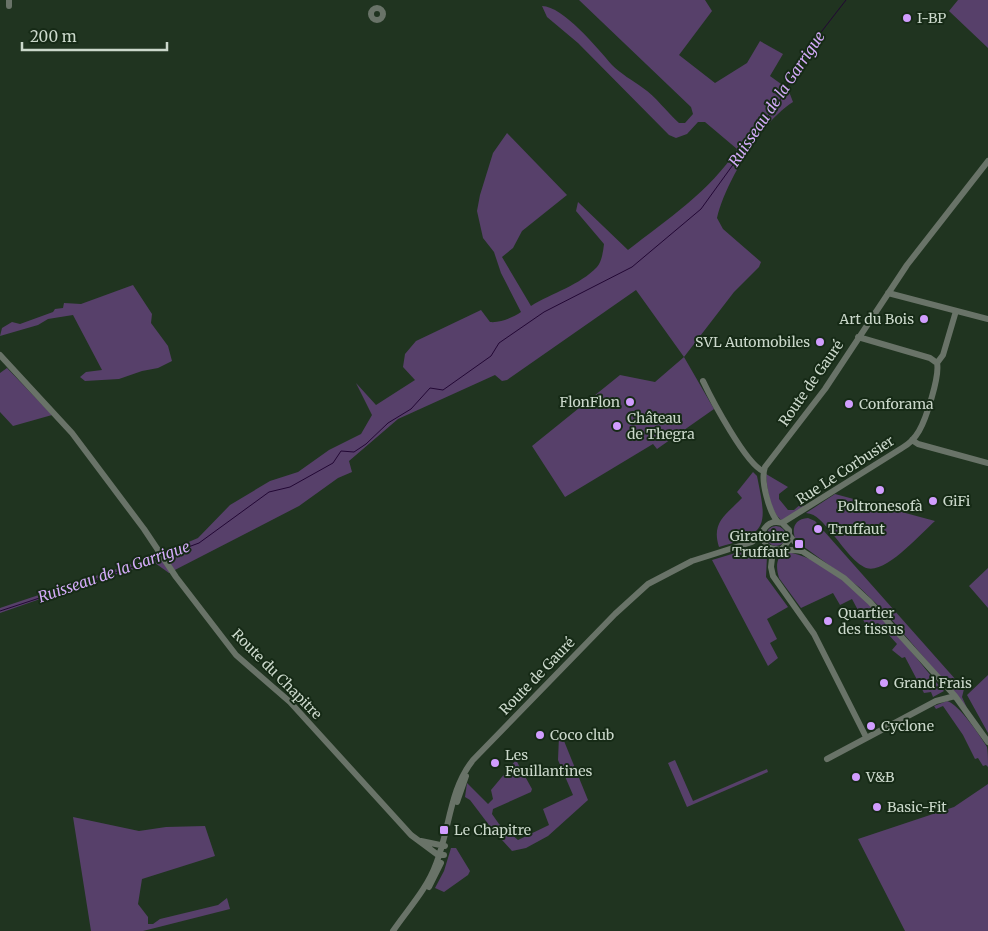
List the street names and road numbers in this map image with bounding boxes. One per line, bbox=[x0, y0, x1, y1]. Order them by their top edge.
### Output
street label: Route de Gauré bbox=[775, 337, 847, 429]
street label: Rue Le Corbusier bbox=[792, 432, 898, 508]
street label: Route du Chapitre bbox=[228, 625, 326, 723]
street label: Route de Gauré bbox=[495, 633, 579, 719]

